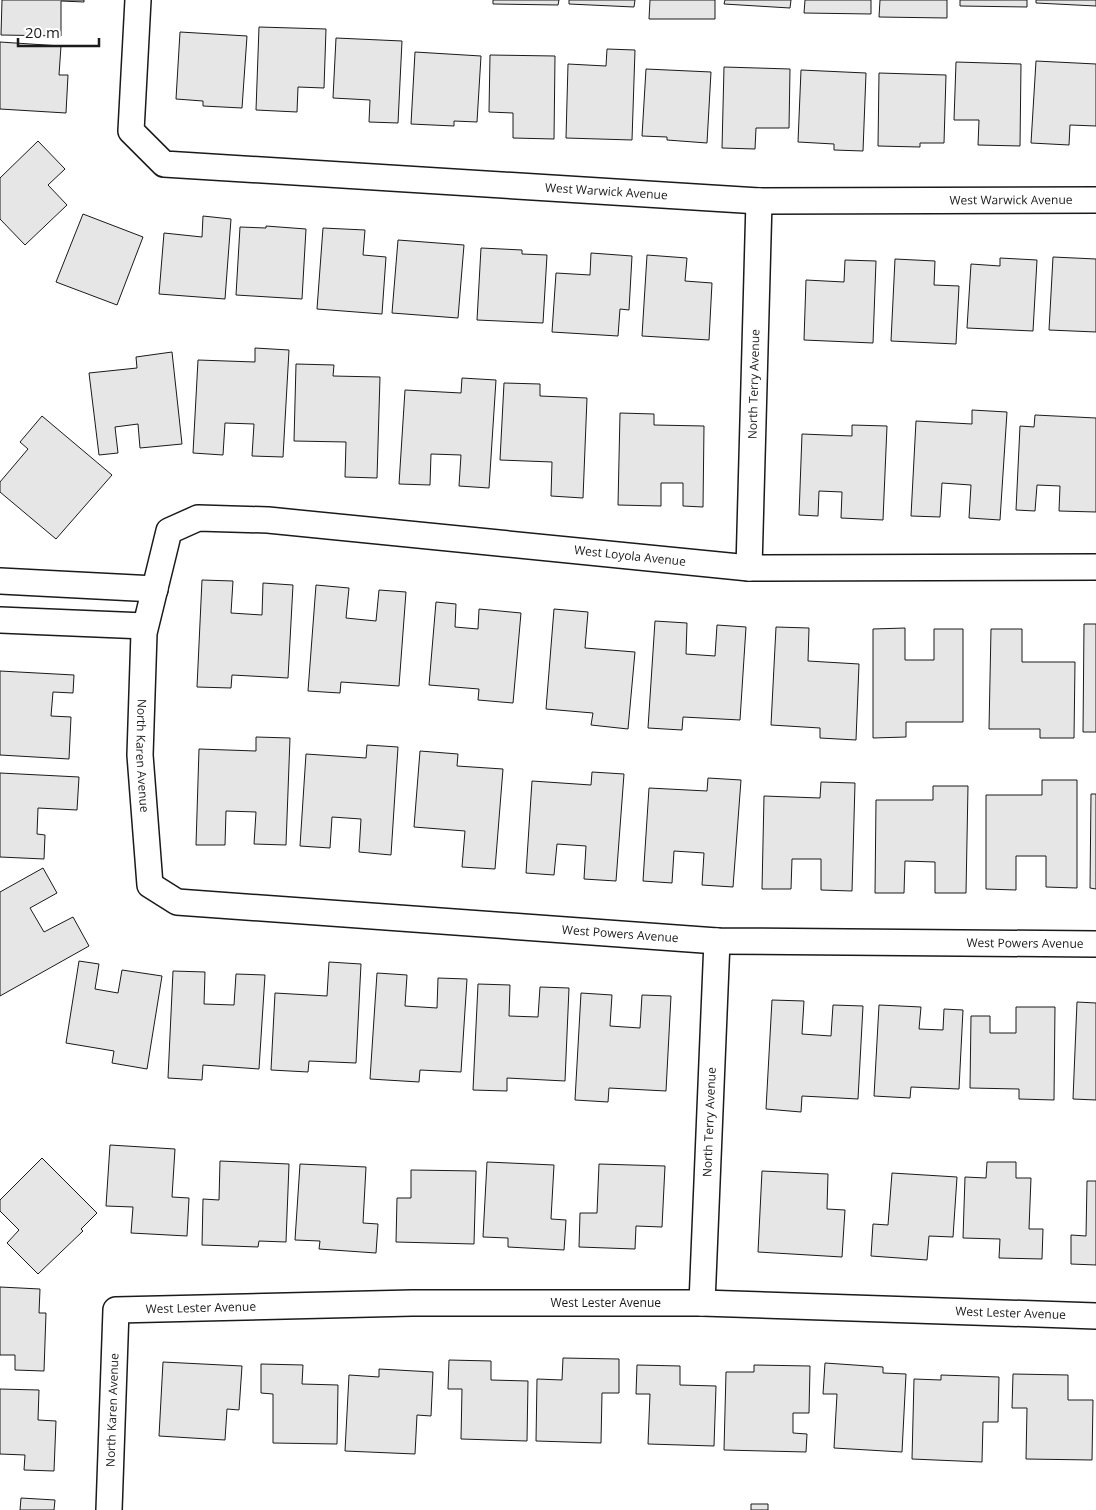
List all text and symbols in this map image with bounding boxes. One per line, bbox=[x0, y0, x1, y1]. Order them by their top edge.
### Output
scale bar bbox=[18, 15, 99, 47]
text: 20 m bbox=[25, 22, 60, 42]
street label: West Warwick Avenue bbox=[544, 179, 668, 203]
street label: West Warwick Avenue bbox=[949, 191, 1073, 208]
street label: North Terry Avenue bbox=[744, 329, 764, 439]
street label: West Loyola Avenue bbox=[573, 541, 687, 570]
street label: North Karen Avenue bbox=[132, 699, 153, 813]
street label: West Powers Avenue bbox=[561, 921, 680, 946]
street label: West Powers Avenue bbox=[966, 934, 1084, 952]
street label: North Terry Avenue bbox=[698, 1067, 720, 1177]
street label: West Lester Avenue bbox=[551, 1294, 661, 1311]
street label: West Lester Avenue bbox=[145, 1298, 257, 1317]
street label: West Lester Avenue bbox=[955, 1302, 1066, 1323]
street label: North Karen Avenue bbox=[102, 1353, 122, 1467]

